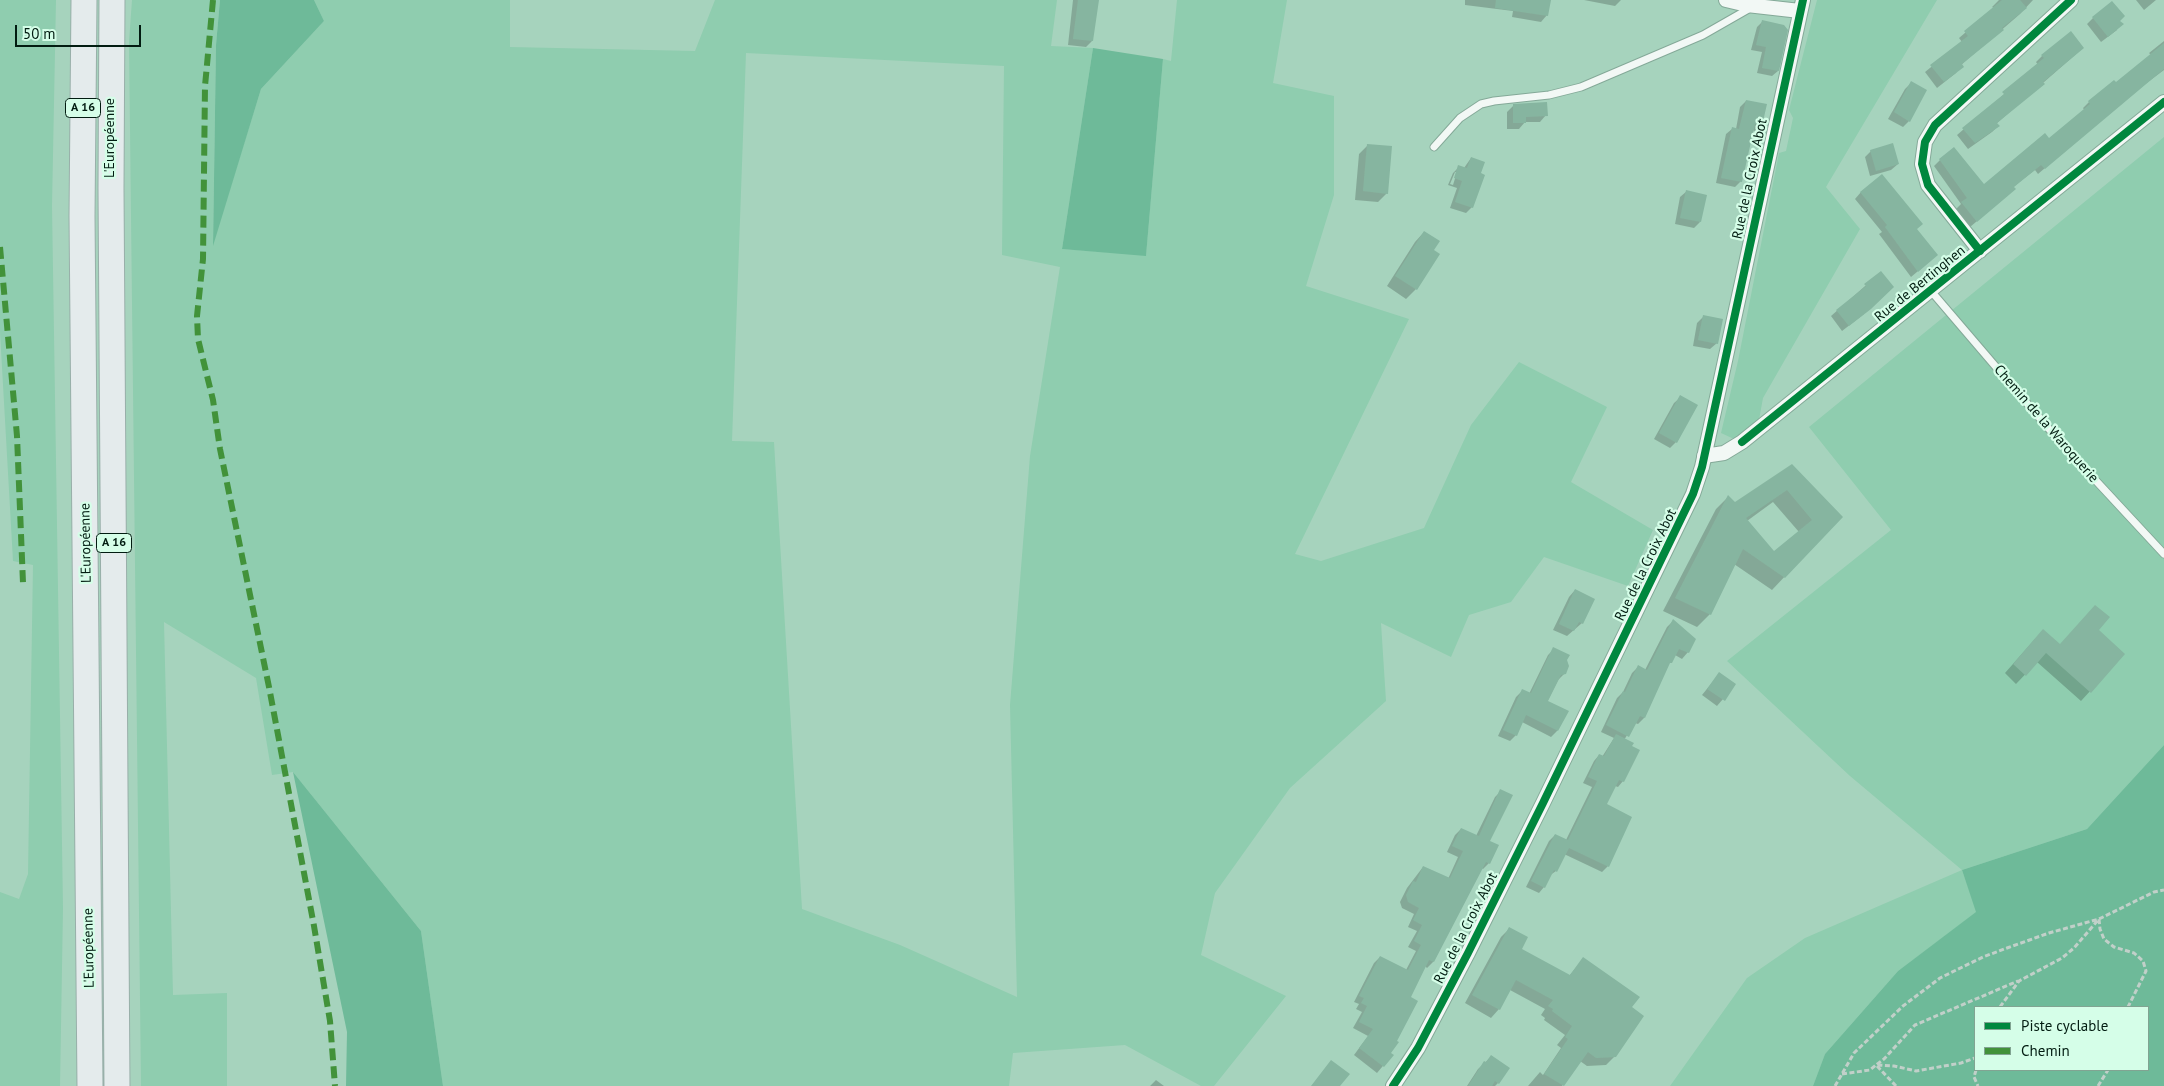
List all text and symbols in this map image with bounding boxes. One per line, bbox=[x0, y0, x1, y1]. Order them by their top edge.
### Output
scale bar bbox=[18, 15, 144, 47]
text: 50 m bbox=[23, 24, 56, 43]
street label: L'Européenne bbox=[102, 98, 118, 178]
road number: A 16 bbox=[66, 99, 100, 118]
street label: Rue de la Croix Abot bbox=[1729, 117, 1771, 241]
street label: Rue de Bertinghen bbox=[1871, 242, 1969, 326]
street label: Chemin de la Waroquerie bbox=[1990, 362, 2102, 486]
street label: L'Européenne bbox=[77, 503, 95, 583]
street label: Rue de la Croix Abot bbox=[1612, 506, 1680, 624]
road number: A 16 bbox=[96, 534, 132, 552]
street label: Rue de la Croix Abot bbox=[1431, 870, 1501, 986]
street label: L'Européenne bbox=[80, 908, 98, 988]
legend bbox=[1974, 1006, 2149, 1071]
text: Piste cyclable bbox=[2021, 1016, 2108, 1035]
text: Chemin bbox=[2021, 1041, 2070, 1060]

